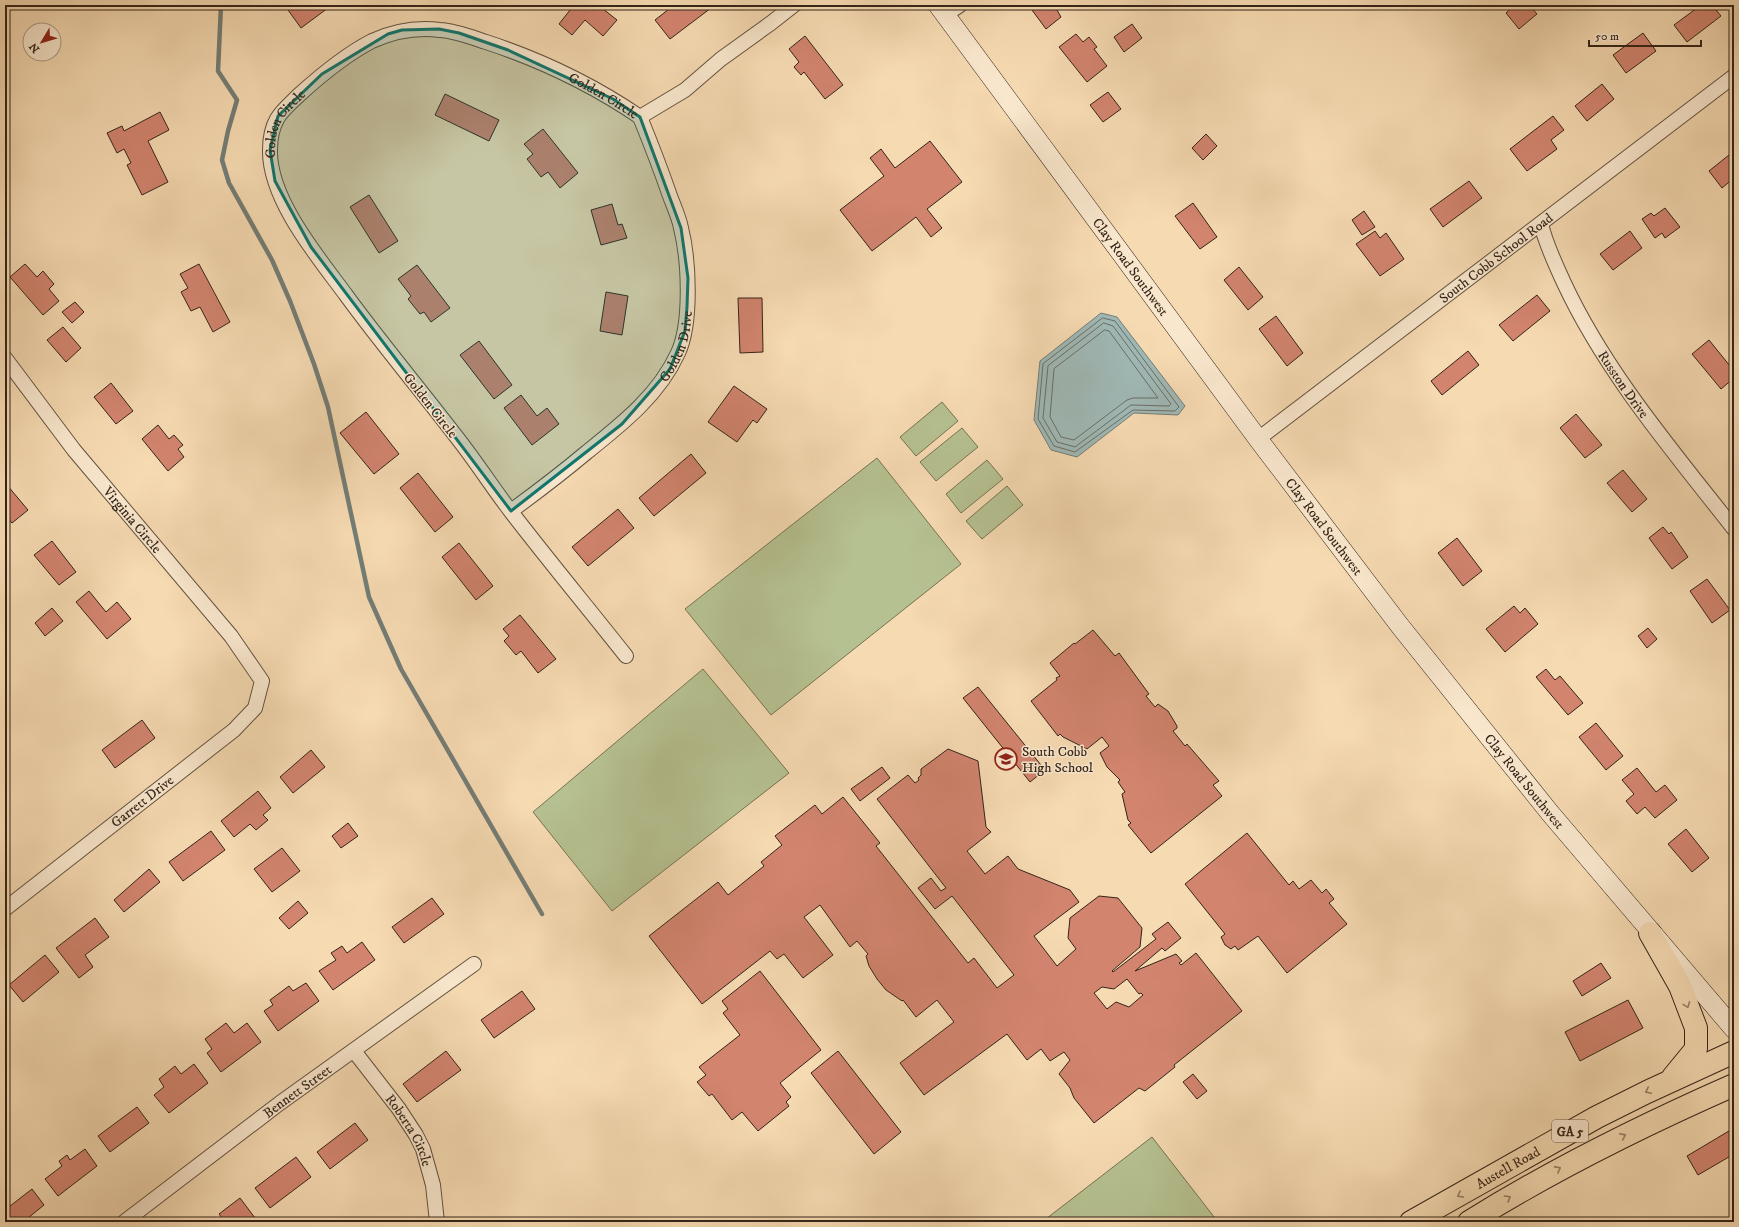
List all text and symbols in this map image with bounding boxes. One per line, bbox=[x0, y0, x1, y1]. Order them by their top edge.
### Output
north arrow bbox=[22, 22, 62, 62]
scale bar bbox=[1589, 22, 1701, 48]
text: 50 m bbox=[1595, 29, 1619, 44]
text: N bbox=[27, 40, 43, 55]
street label: Golden Circle bbox=[565, 69, 642, 124]
street label: Golden Circle bbox=[262, 86, 309, 158]
street label: South Cobb School Road bbox=[1436, 209, 1557, 308]
street label: Clay Road Southwest bbox=[1088, 214, 1173, 320]
street label: Golden Drive bbox=[656, 310, 697, 386]
street label: Russton Drive bbox=[1593, 347, 1653, 422]
street label: Golden Circle bbox=[399, 369, 461, 442]
street label: Clay Road Southwest bbox=[1281, 475, 1367, 580]
street label: Virginia Circle bbox=[98, 482, 165, 557]
street label: Clay Road Southwest bbox=[1480, 730, 1568, 834]
place label: South Cobb High School bbox=[1022, 743, 1094, 777]
school or university icon: South Cobb High School bbox=[993, 746, 1019, 772]
street label: Garrett Drive bbox=[107, 771, 178, 832]
one-way arrow bbox=[1683, 1001, 1691, 1008]
street label: Bennett Street bbox=[260, 1061, 336, 1123]
one-way arrow bbox=[1644, 1086, 1652, 1094]
street label: Roberta Circle bbox=[381, 1091, 435, 1169]
road number: GA 5 bbox=[1552, 1120, 1588, 1142]
one-way arrow bbox=[1618, 1133, 1626, 1141]
street label: Austell Road bbox=[1473, 1143, 1544, 1194]
one-way arrow bbox=[1554, 1167, 1561, 1174]
one-way arrow bbox=[1457, 1190, 1464, 1197]
one-way arrow bbox=[1504, 1196, 1511, 1203]

